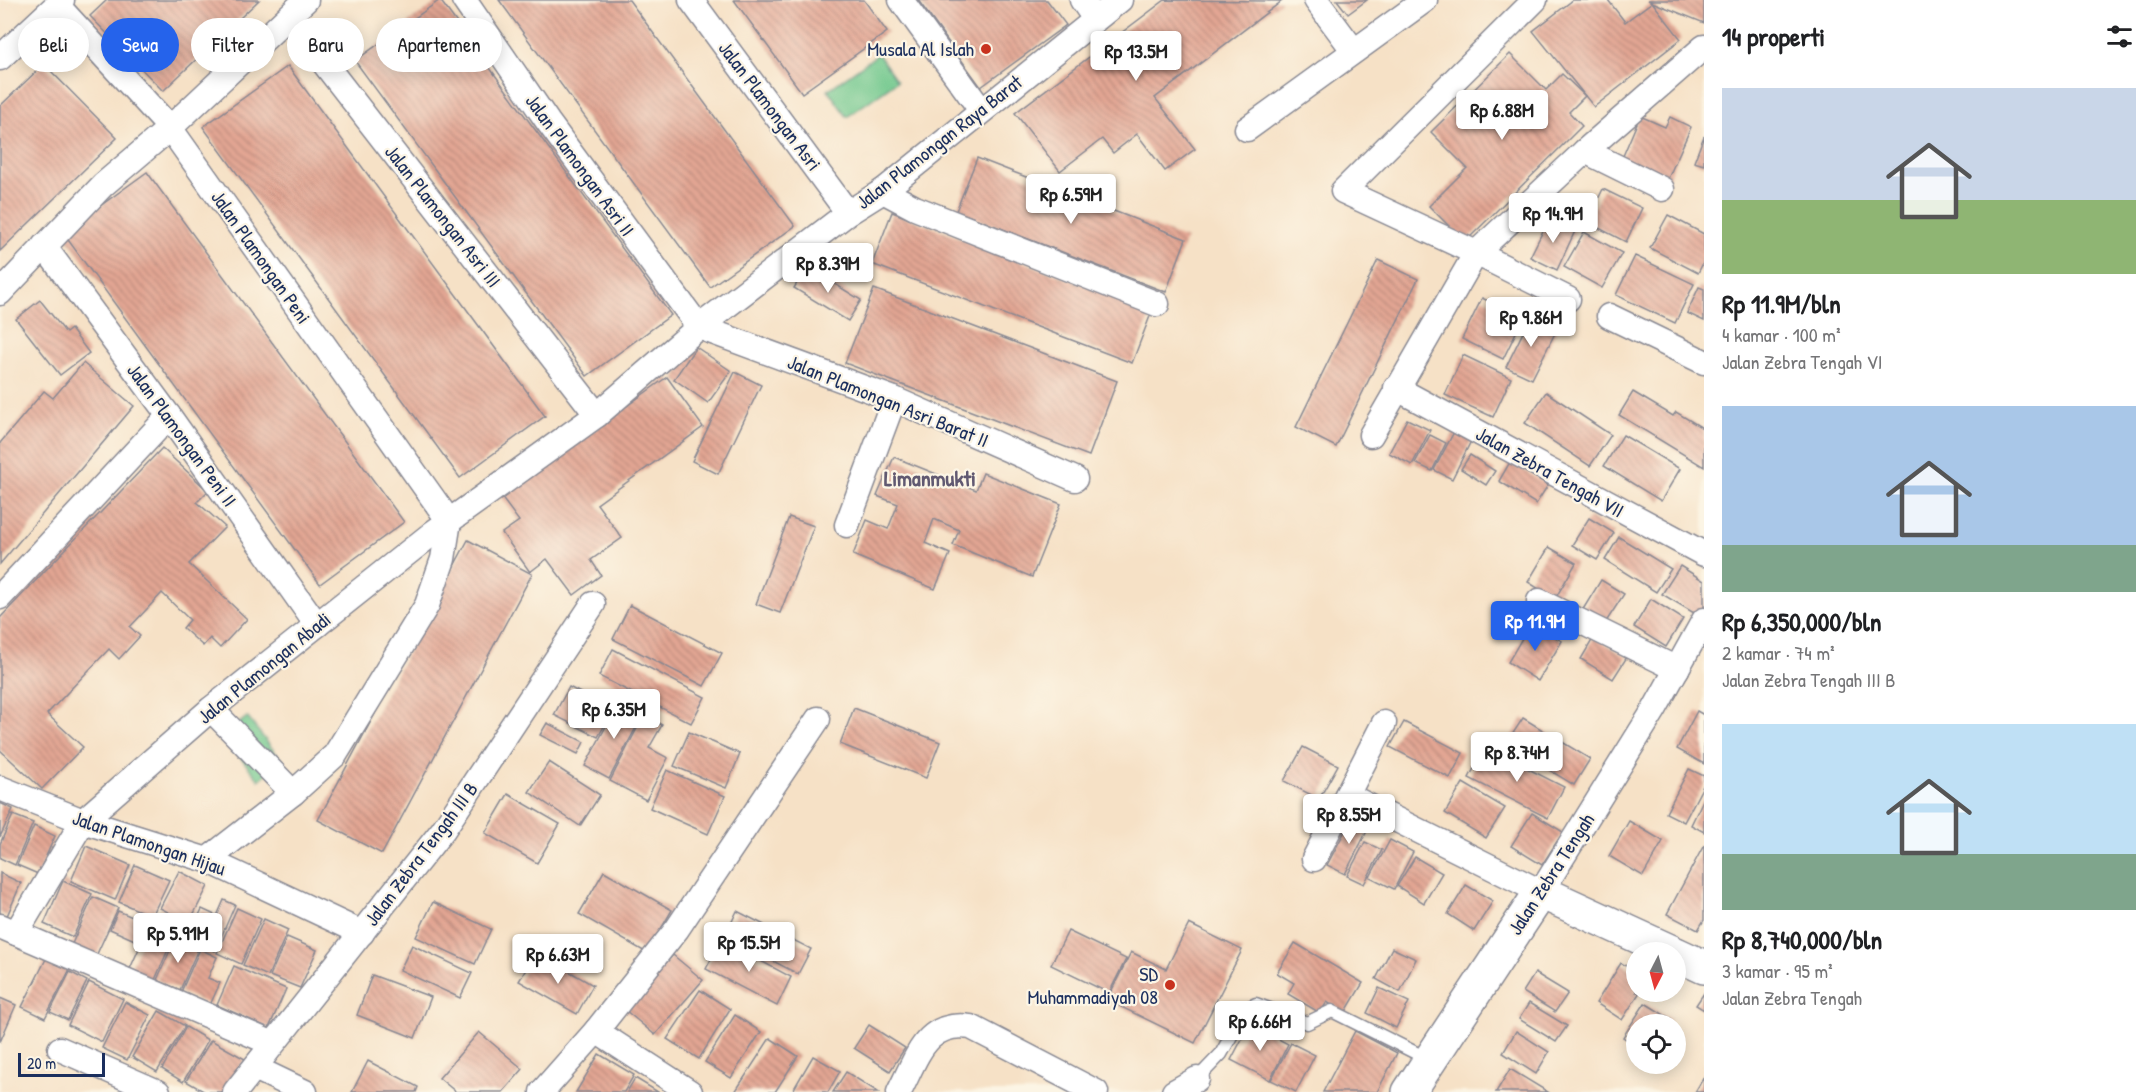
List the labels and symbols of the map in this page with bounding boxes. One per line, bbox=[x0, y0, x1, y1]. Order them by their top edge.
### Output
pin: Rp 13.5M bbox=[1074, 31, 1198, 82]
street label: Jalan Plamongan Asri bbox=[713, 35, 828, 176]
place label: Musala Al Islah bbox=[867, 35, 974, 62]
marker: Musala Al Islah bbox=[979, 42, 993, 56]
street label: Jalan Plamongan Raya Barat bbox=[850, 67, 1028, 215]
street label: Jalan Plamongan Asri II bbox=[520, 88, 641, 241]
pin: Rp 6.88M bbox=[1440, 90, 1564, 141]
street label: Jalan Plamongan Asri III bbox=[379, 139, 508, 293]
pin: Rp 6.59M bbox=[1009, 174, 1133, 225]
street label: Jalan Plamongan Peni bbox=[205, 185, 317, 329]
pin: Rp 14.9M bbox=[1491, 193, 1615, 244]
pin: Rp 8.39M bbox=[766, 243, 890, 294]
pin: Rp 9.86M bbox=[1469, 297, 1593, 348]
street label: Jalan Plamongan Asri Barat II bbox=[784, 348, 993, 453]
street label: Jalan Plamongan Peni II bbox=[121, 358, 244, 512]
street label: Jalan Zebra Tengah VII bbox=[1471, 420, 1629, 523]
district label: Limanmukti bbox=[884, 463, 976, 493]
pin: Rp 11.9M bbox=[1473, 601, 1597, 652]
street label: Jalan Plamongan Abadi bbox=[191, 606, 336, 730]
pin: Rp 6.35M bbox=[552, 689, 676, 740]
pin: Rp 8.74M bbox=[1455, 732, 1579, 783]
street label: Jalan Zebra Tengah III B bbox=[358, 776, 484, 931]
pin: Rp 8.55M bbox=[1287, 794, 1411, 845]
street label: Jalan Plamongan Hijau bbox=[69, 804, 229, 881]
street label: Jalan Zebra Tengah bbox=[1501, 808, 1600, 940]
pin: Rp 5.91M bbox=[116, 913, 240, 964]
pin: Rp 15.5M bbox=[687, 922, 811, 973]
pin: Rp 6.63M bbox=[496, 934, 620, 985]
north arrow bbox=[1626, 942, 1686, 1002]
place label: SD Muhammadiyah 08 bbox=[1028, 960, 1158, 1010]
marker: SD Muhammadiyah 08 bbox=[1163, 978, 1177, 992]
pin: Rp 6.66M bbox=[1198, 1001, 1322, 1052]
scale bar bbox=[18, 1050, 105, 1078]

